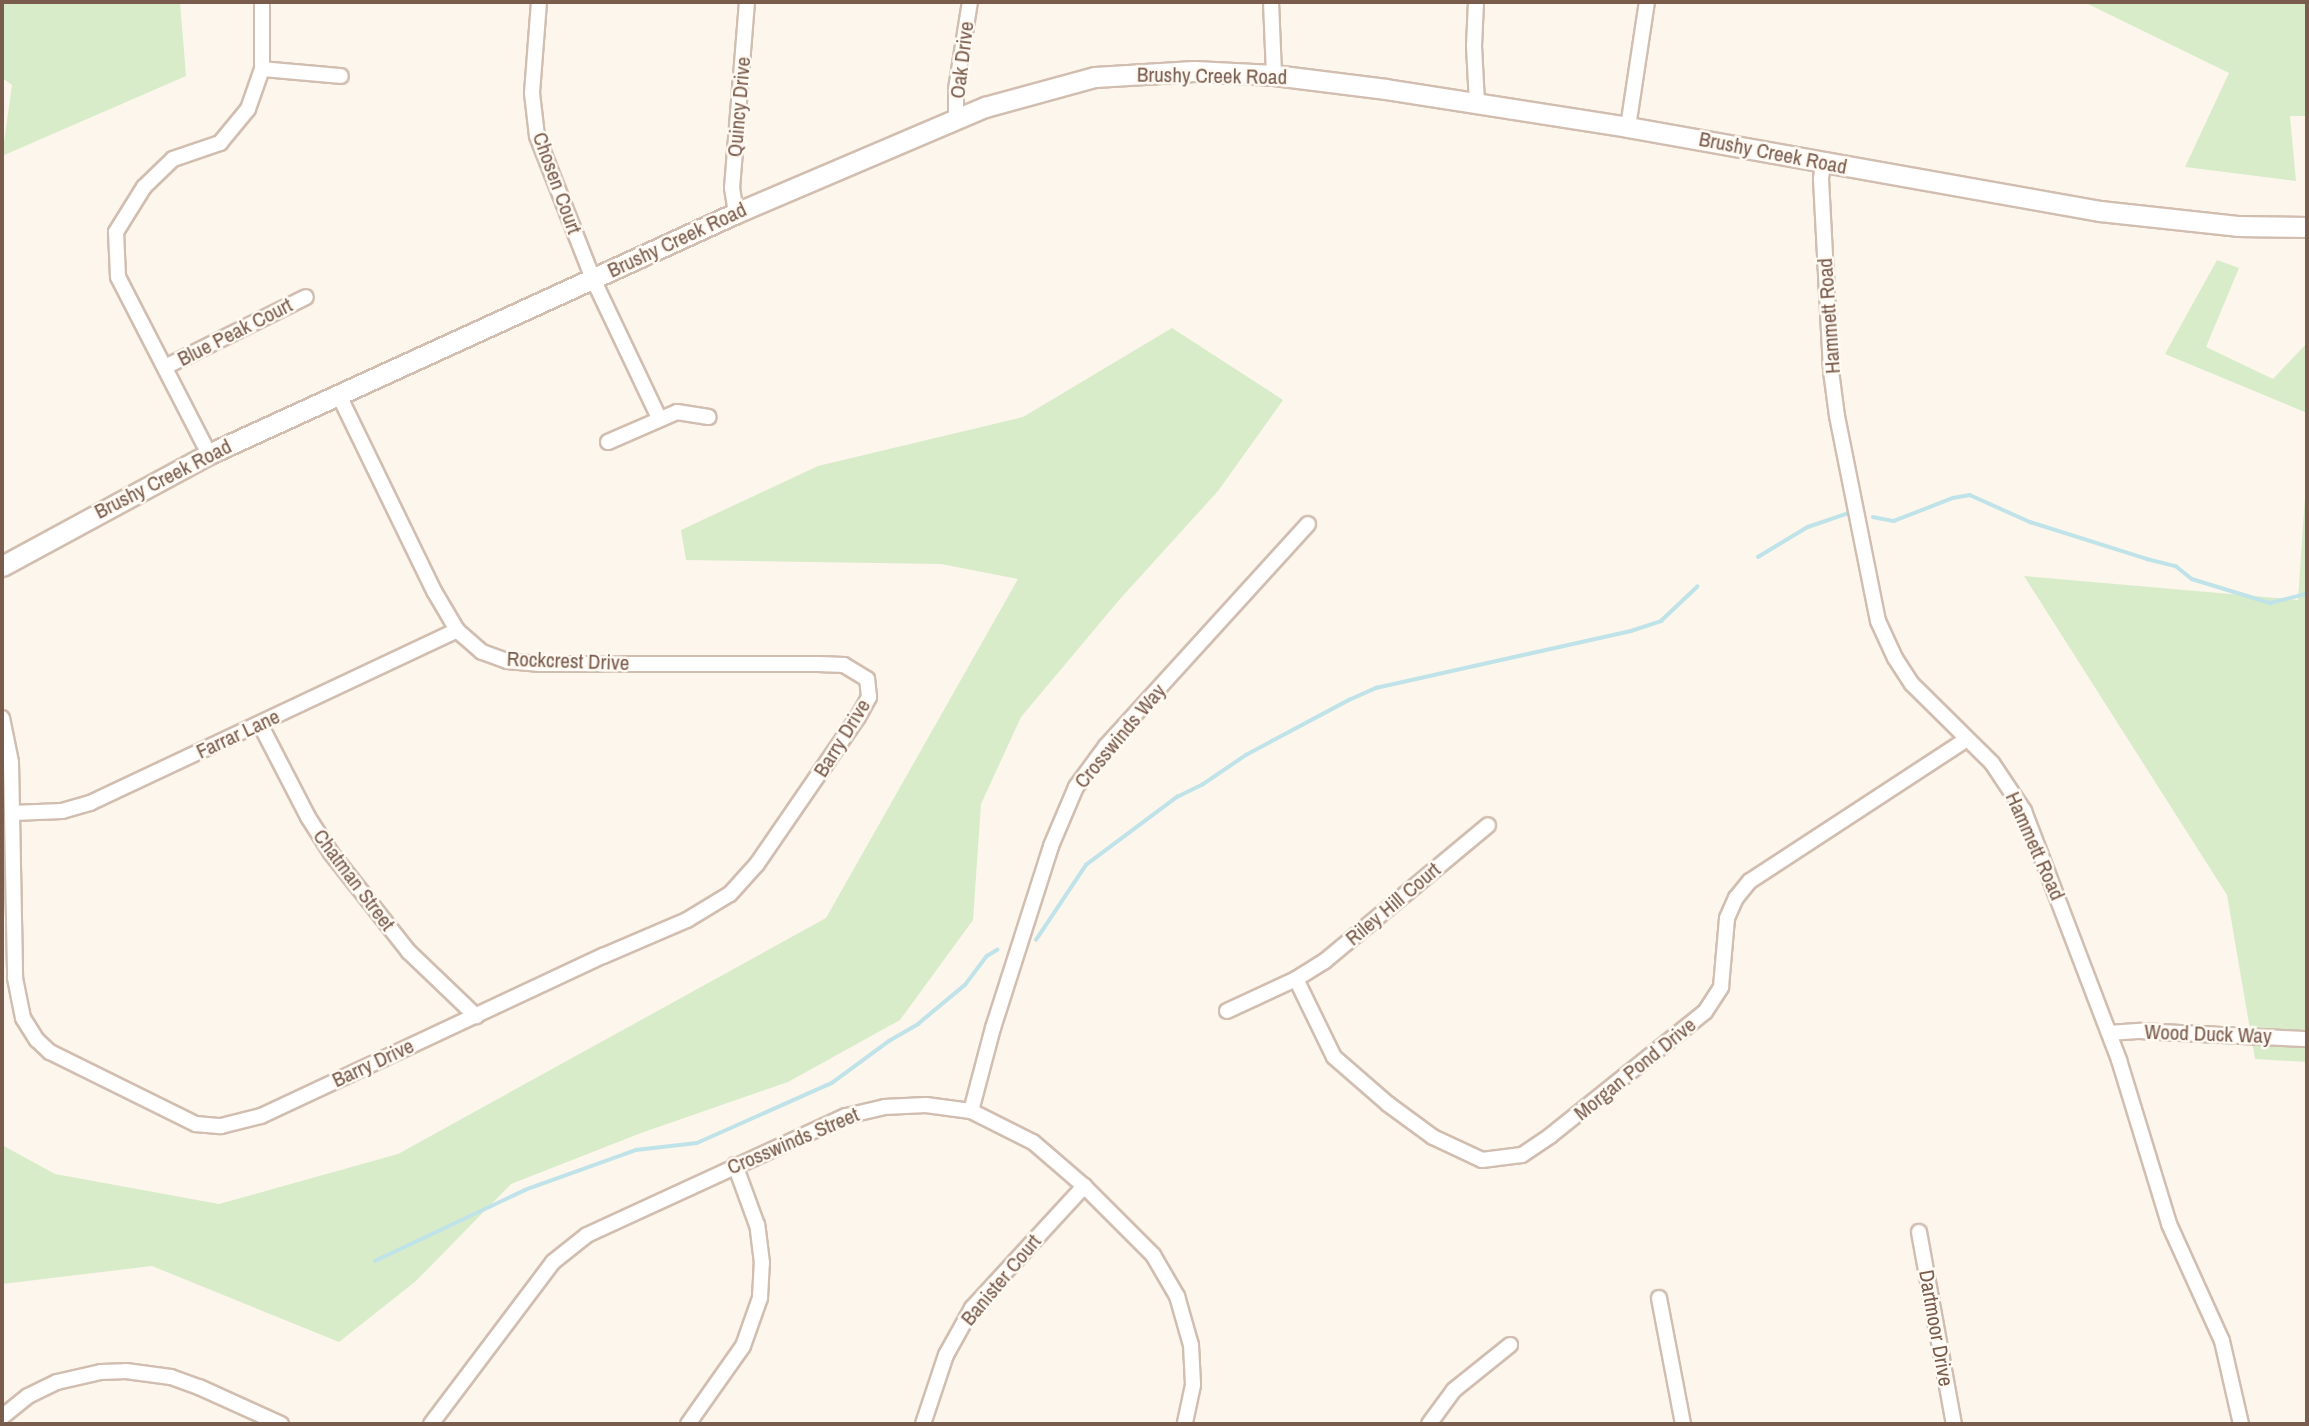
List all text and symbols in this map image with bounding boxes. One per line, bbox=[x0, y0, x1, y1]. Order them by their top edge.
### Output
street label: Oak Drive bbox=[945, 20, 979, 100]
street label: Quincy Drive bbox=[722, 56, 756, 158]
street label: Brushy Creek Road bbox=[1137, 62, 1287, 90]
street label: Brushy Creek Road bbox=[1697, 126, 1849, 180]
street label: Chosen Court bbox=[527, 129, 587, 237]
street label: Brushy Creek Road bbox=[604, 197, 750, 283]
street label: Hammett Road bbox=[1812, 257, 1846, 375]
street label: Blue Peak Court bbox=[173, 292, 297, 372]
street label: Brushy Creek Road bbox=[90, 434, 236, 524]
street label: Rockcrest Drive bbox=[506, 646, 630, 676]
street label: Crosswinds Way bbox=[1069, 679, 1171, 793]
street label: Barry Drive bbox=[808, 694, 876, 782]
street label: Farrar Lane bbox=[192, 704, 284, 764]
street label: Hammett Road bbox=[2000, 788, 2070, 904]
street label: Chatman Street bbox=[308, 824, 400, 936]
street label: Riley Hill Court bbox=[1341, 857, 1445, 951]
street label: Morgan Pond Drive bbox=[1569, 1012, 1701, 1126]
street label: Wood Duck Way bbox=[2144, 1019, 2272, 1049]
street label: Barry Drive bbox=[328, 1033, 418, 1093]
street label: Crosswinds Street bbox=[723, 1102, 863, 1180]
street label: Banister Court bbox=[956, 1229, 1046, 1331]
street label: Dartmoor Drive bbox=[1913, 1268, 1959, 1388]

